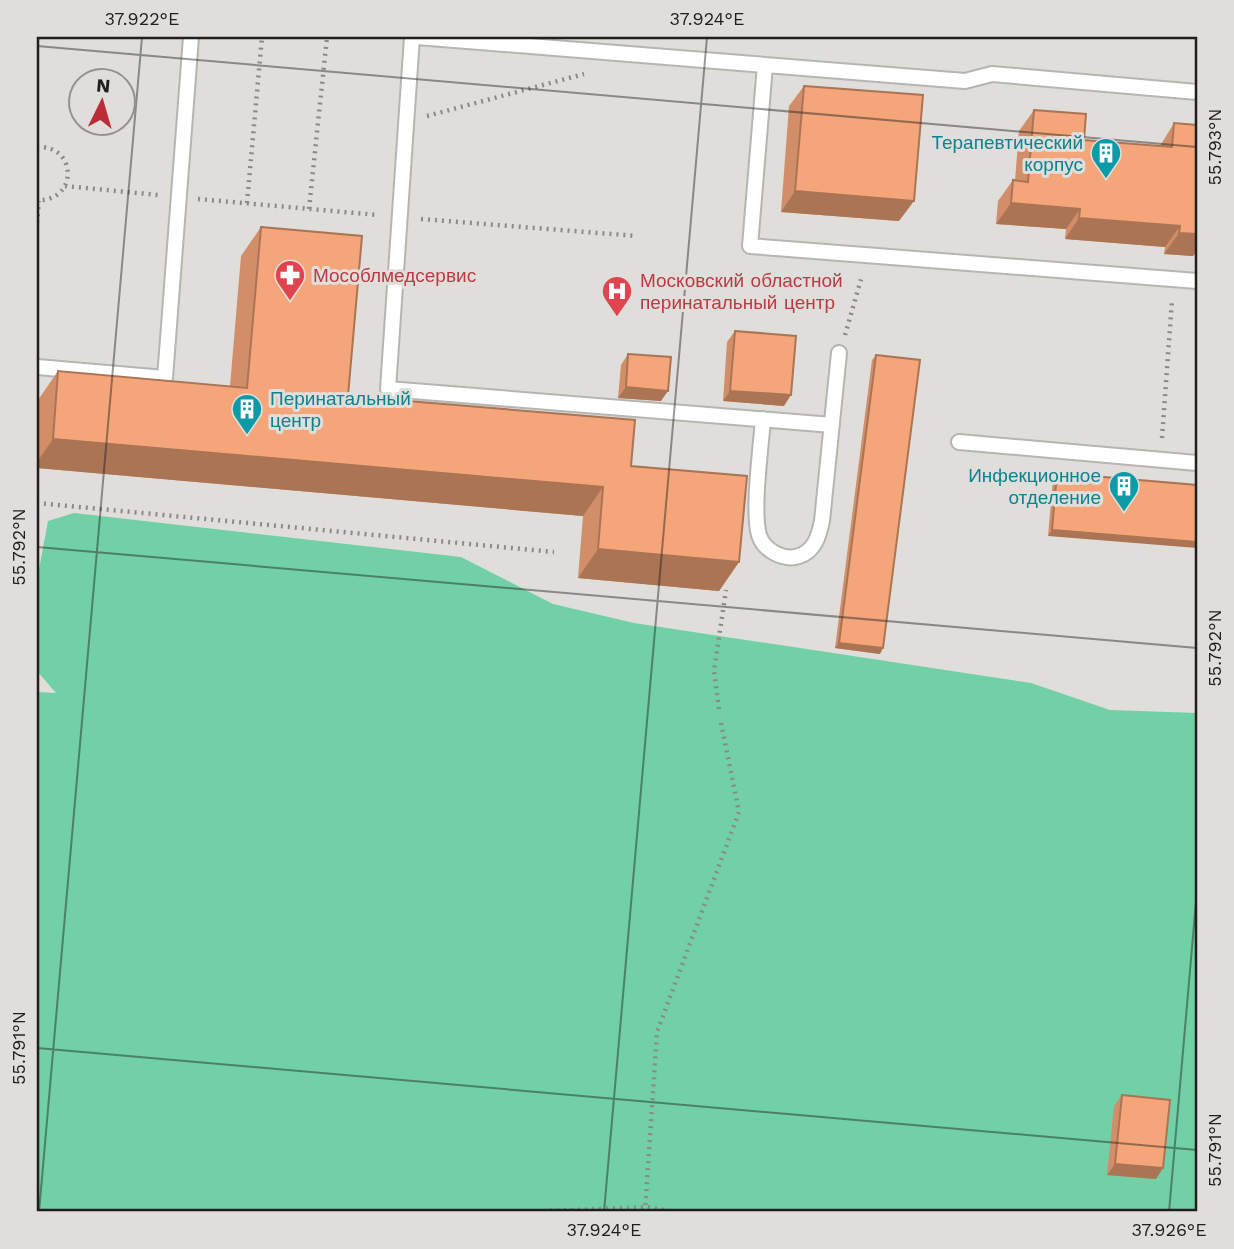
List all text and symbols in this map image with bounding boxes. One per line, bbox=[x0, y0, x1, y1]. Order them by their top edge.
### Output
text: 37.922°E bbox=[105, 8, 179, 29]
text: 37.924°E bbox=[670, 8, 744, 29]
north arrow bbox=[66, 66, 136, 136]
text: N bbox=[95, 73, 111, 98]
text: 55.793°N bbox=[1204, 108, 1225, 186]
place label: Терапевтический корпус bbox=[931, 131, 1083, 176]
building icon: Терапевтический корпус bbox=[1089, 136, 1123, 180]
pharmacy icon: Мособлмедсервис bbox=[273, 258, 307, 302]
place label: Мособлмедсервис bbox=[313, 264, 476, 287]
place label: Московский областной перинатальный центр bbox=[640, 269, 843, 314]
hospital icon: Московский областной перинатальный центр bbox=[600, 274, 634, 318]
place label: Перинатальный центр bbox=[270, 387, 411, 432]
building icon: Перинатальный центр bbox=[230, 392, 264, 436]
place label: Инфекционное отделение bbox=[968, 464, 1101, 509]
building icon: Инфекционное отделение bbox=[1107, 469, 1141, 513]
text: 55.792°N bbox=[8, 508, 29, 586]
text: 55.792°N bbox=[1204, 609, 1225, 687]
text: 55.791°N bbox=[8, 1011, 29, 1085]
text: 55.791°N bbox=[1204, 1113, 1225, 1187]
text: 37.924°E bbox=[567, 1219, 641, 1240]
text: 37.926°E bbox=[1131, 1219, 1207, 1240]

